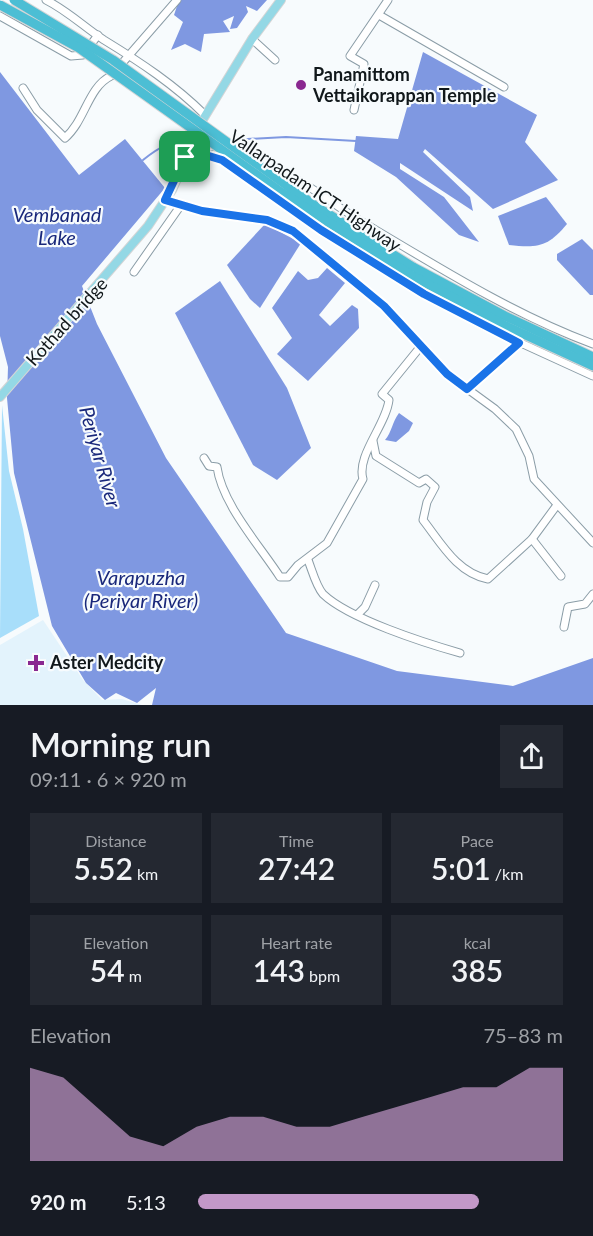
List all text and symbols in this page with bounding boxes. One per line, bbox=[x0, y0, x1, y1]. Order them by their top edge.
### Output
place label: Panamittom Vettaikorappan Temple bbox=[312, 63, 497, 106]
marker: Panamittom Vettaikorappan Temple bbox=[294, 78, 308, 92]
street label: Vallarpadam ICT Highway bbox=[226, 124, 406, 256]
pin bbox=[159, 131, 210, 182]
icon: arrive bbox=[168, 140, 201, 173]
water label: Vembanad Lake bbox=[13, 202, 102, 249]
street label: Kothad bridge bbox=[21, 273, 112, 370]
water label: Periyar River bbox=[75, 403, 127, 511]
water label: Varapuzha (Periyar River) bbox=[84, 565, 198, 612]
place label: Aster Medcity bbox=[49, 651, 164, 673]
marker: Aster Medcity bbox=[27, 654, 45, 672]
text: Morning run bbox=[30, 724, 211, 764]
button: share bbox=[500, 725, 563, 788]
text: 09:11 · 6 × 920 m bbox=[30, 767, 187, 791]
text: Distance bbox=[85, 831, 147, 850]
text: Time bbox=[279, 831, 314, 850]
text: Pace bbox=[461, 831, 494, 850]
text: 5.52 bbox=[73, 850, 133, 886]
text: 27:42 bbox=[258, 850, 335, 886]
text: 5:01 bbox=[431, 850, 491, 886]
text: km bbox=[133, 864, 158, 883]
text: /km bbox=[491, 864, 523, 883]
text: Elevation bbox=[83, 933, 148, 952]
text: Heart rate bbox=[261, 933, 332, 952]
text: kcal bbox=[464, 933, 491, 952]
text: 54 bbox=[90, 952, 125, 988]
text: 143 bbox=[253, 952, 305, 988]
text: 385 bbox=[451, 952, 503, 988]
text: m bbox=[125, 966, 142, 985]
text: bpm bbox=[305, 966, 340, 985]
text: Elevation bbox=[30, 1023, 111, 1047]
text: 75–83 m bbox=[483, 1023, 563, 1047]
text: 920 m bbox=[30, 1190, 86, 1214]
text: 5:13 bbox=[126, 1190, 166, 1214]

